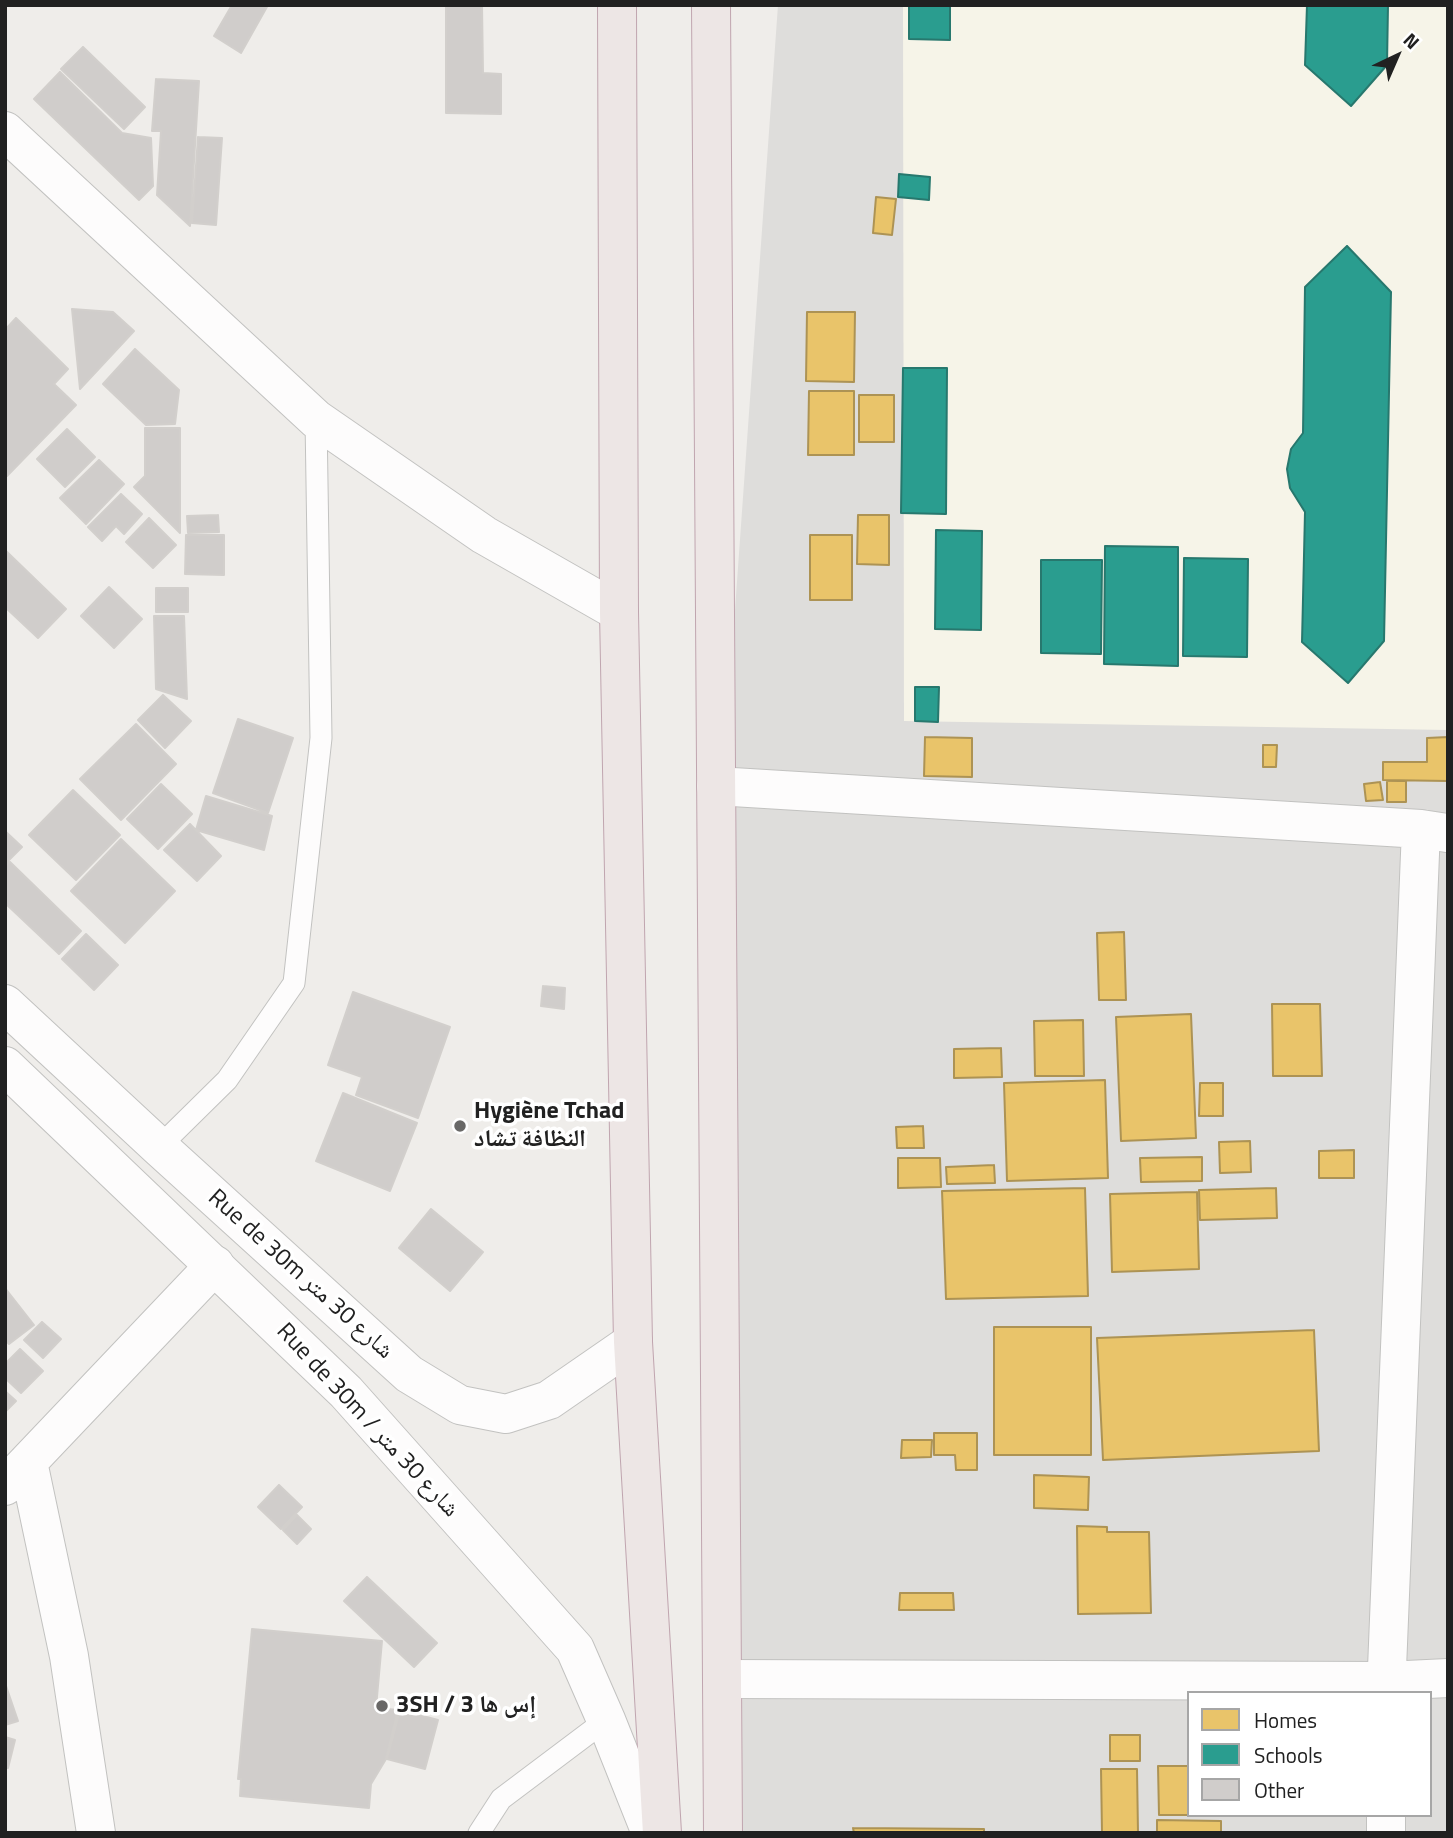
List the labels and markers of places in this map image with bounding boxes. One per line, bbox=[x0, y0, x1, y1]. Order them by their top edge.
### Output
place label: Hygiène Tchad النظافة تشاد bbox=[474, 1098, 624, 1154]
marker: Hygiène Tchad النظافة تشاد bbox=[452, 1118, 468, 1134]
place label: 3SH / 3 إس ها bbox=[396, 1692, 536, 1720]
marker: 3SH / 3 إس ها bbox=[374, 1698, 390, 1714]

